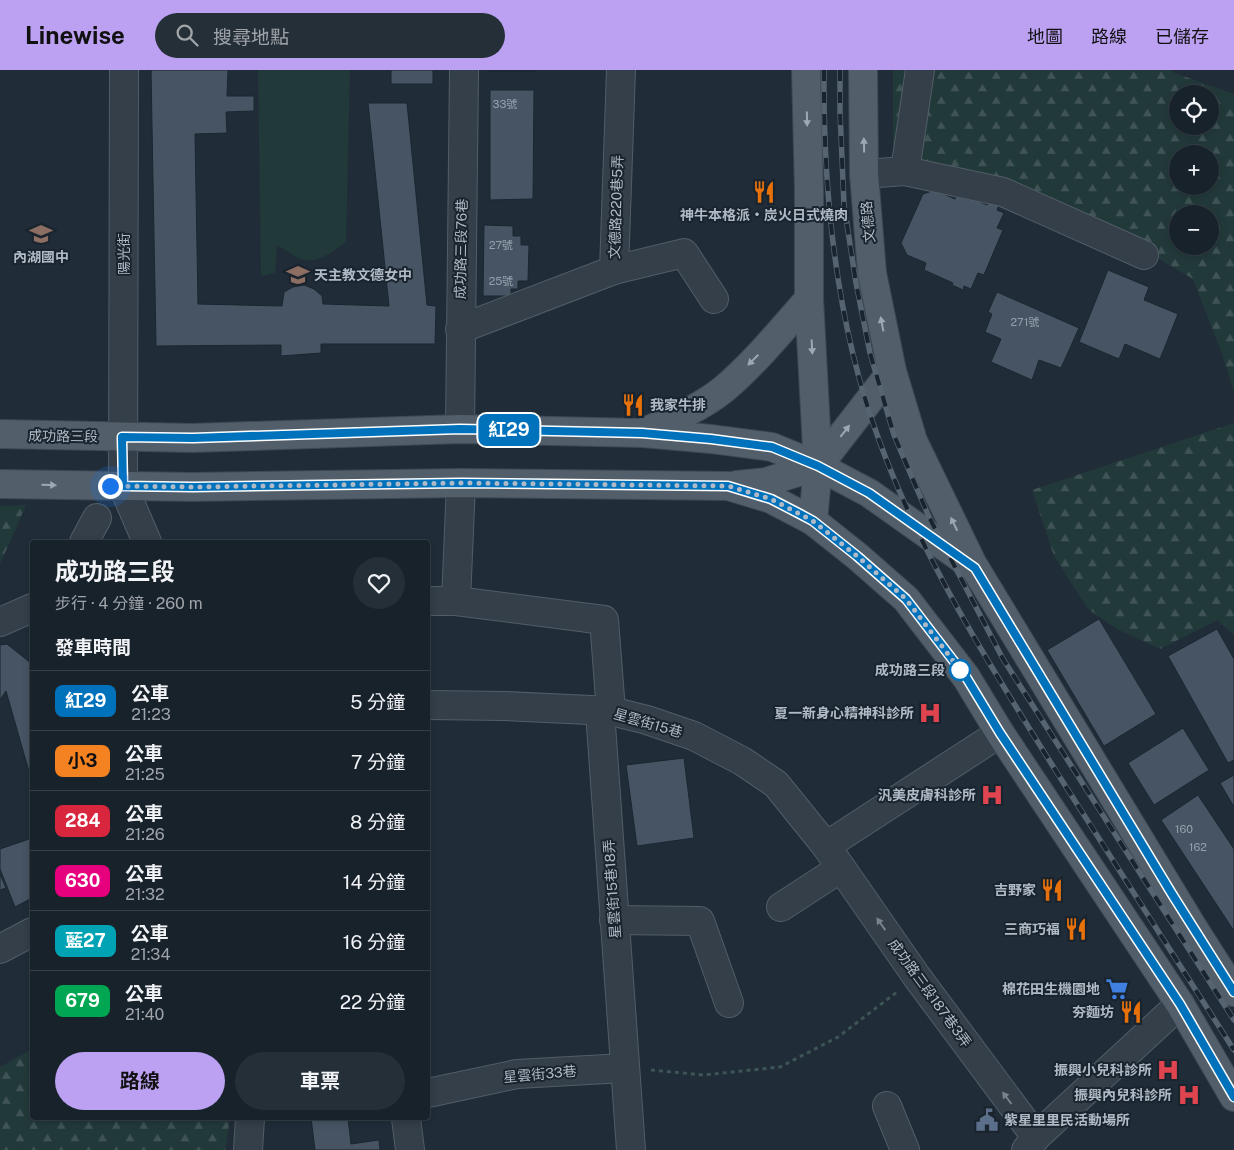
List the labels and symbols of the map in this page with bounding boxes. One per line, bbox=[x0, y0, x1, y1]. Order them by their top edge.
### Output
house number: 33號 bbox=[493, 98, 517, 110]
one-way arrow bbox=[804, 111, 812, 127]
one-way arrow bbox=[860, 137, 868, 153]
street label: 文德路220巷5弄 bbox=[606, 155, 626, 259]
restaurant icon: 神牛本格派‧炭火日式燒肉 bbox=[751, 179, 777, 205]
street label: 成功路三段76巷 bbox=[452, 198, 470, 300]
street label: 文德路 bbox=[858, 200, 878, 244]
place label: 神牛本格派‧炭火日式燒肉 bbox=[680, 207, 848, 223]
school or university icon: 內湖國中 bbox=[28, 221, 54, 247]
street label: 陽光街 bbox=[116, 233, 132, 275]
house number: 27號 bbox=[489, 239, 513, 251]
place label: 內湖國中 bbox=[13, 249, 69, 265]
school or university icon: 天主教文德女中 bbox=[285, 262, 311, 288]
place label: 天主教文德女中 bbox=[314, 267, 412, 283]
house number: 25號 bbox=[489, 275, 513, 287]
one-way arrow bbox=[878, 315, 886, 331]
house number: 271號 bbox=[1011, 316, 1039, 328]
one-way arrow bbox=[809, 340, 817, 356]
one-way arrow bbox=[747, 354, 759, 366]
restaurant icon: 我家牛排 bbox=[620, 392, 646, 418]
place label: 我家牛排 bbox=[650, 397, 706, 413]
line badge: 紅29 bbox=[480, 414, 538, 446]
one-way arrow bbox=[839, 425, 850, 438]
street label: 成功路三段 bbox=[28, 427, 98, 445]
your location bbox=[98, 474, 123, 499]
one-way arrow bbox=[41, 481, 57, 489]
one-way arrow bbox=[949, 517, 957, 531]
marker: 成功路三段 bbox=[949, 659, 971, 681]
place label: 成功路三段 bbox=[875, 662, 945, 678]
hospital icon: 夏一新身心精神科診所 bbox=[917, 700, 943, 726]
place label: 夏一新身心精神科診所 bbox=[774, 705, 914, 721]
street label: 星雲街15巷 bbox=[612, 706, 684, 740]
hospital icon: 汎美皮膚科診所 bbox=[979, 782, 1005, 808]
place label: 汎美皮膚科診所 bbox=[878, 787, 976, 803]
house number: 160 bbox=[1175, 823, 1193, 835]
street label: 星雲街15巷18弄 bbox=[601, 839, 623, 939]
house number: 162 bbox=[1189, 841, 1207, 853]
restaurant icon: 吉野家 bbox=[1039, 877, 1065, 903]
place label: 吉野家 bbox=[994, 882, 1036, 898]
restaurant icon: 三商巧福 bbox=[1063, 916, 1089, 942]
one-way arrow bbox=[876, 917, 886, 931]
place label: 三商巧福 bbox=[1004, 921, 1060, 937]
street label: 成功路三段187巷3弄 bbox=[885, 936, 975, 1050]
supermarket icon: 棉花田生機園地 bbox=[1104, 976, 1130, 1002]
place label: 棉花田生機園地 bbox=[1002, 981, 1100, 997]
restaurant icon: 夯麵坊 bbox=[1118, 999, 1144, 1025]
place label: 夯麵坊 bbox=[1072, 1004, 1114, 1020]
hospital icon: 振興小兒科診所 bbox=[1155, 1057, 1181, 1083]
place label: 振興小兒科診所 bbox=[1054, 1062, 1152, 1078]
street label: 星雲街33巷 bbox=[503, 1063, 577, 1085]
hospital icon: 振興內兒科診所 bbox=[1176, 1082, 1202, 1108]
place label: 振興內兒科診所 bbox=[1074, 1087, 1172, 1103]
one-way arrow bbox=[1002, 1091, 1012, 1105]
public building icon: 紫星里里民活動場所 bbox=[974, 1107, 1000, 1133]
place label: 紫星里里民活動場所 bbox=[1004, 1112, 1130, 1128]

